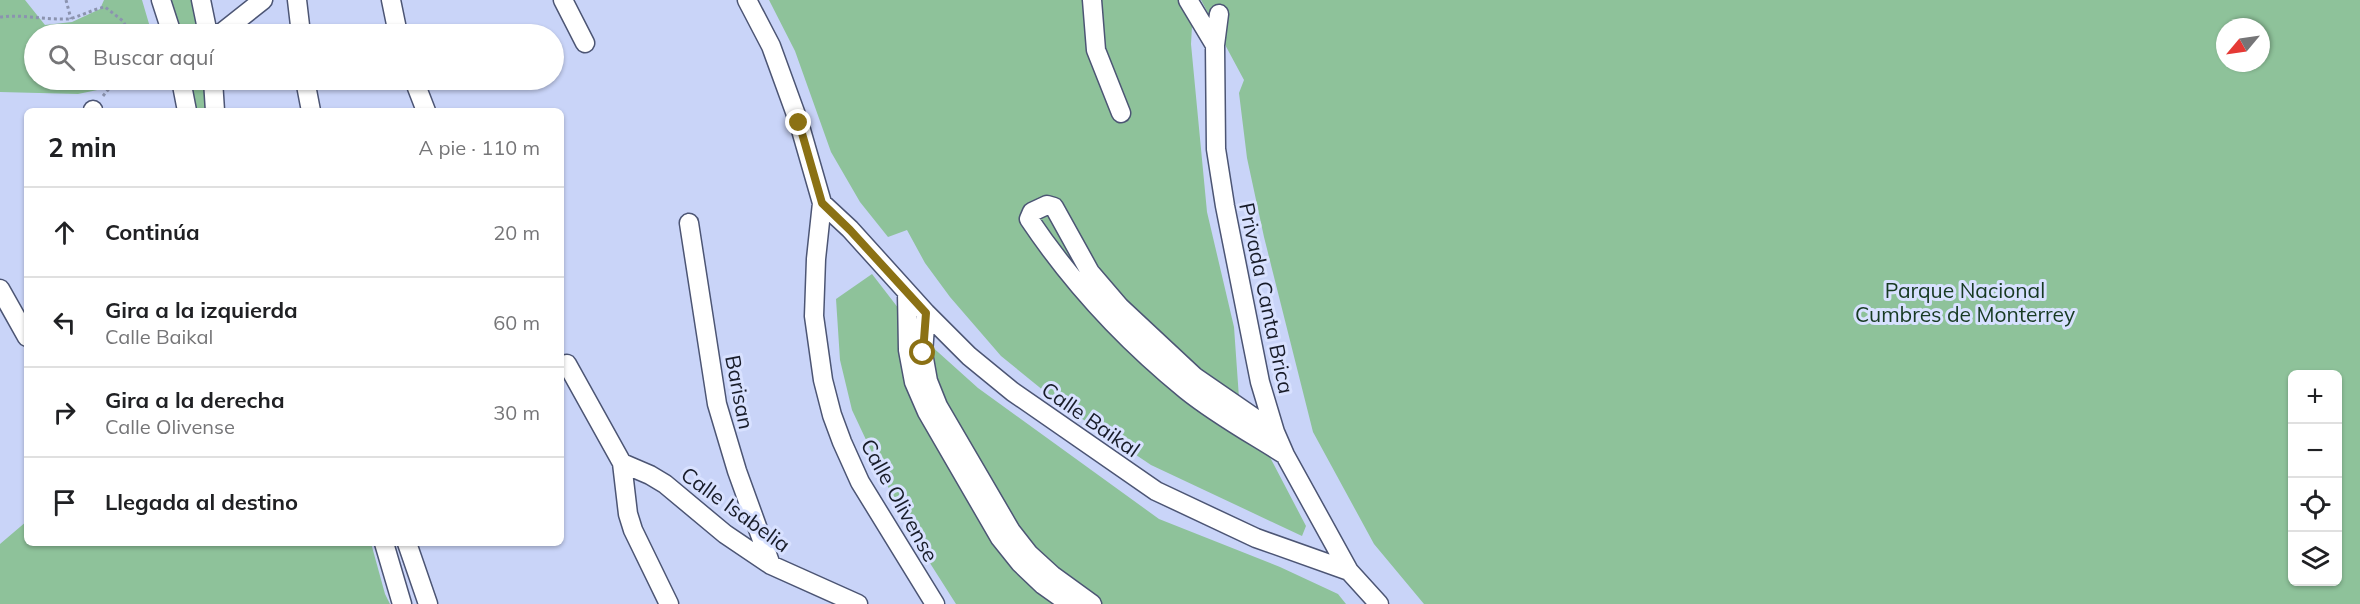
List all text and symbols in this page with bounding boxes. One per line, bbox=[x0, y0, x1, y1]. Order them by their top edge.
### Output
north arrow bbox=[2216, 18, 2270, 72]
search box bbox=[24, 24, 564, 90]
icon: search bbox=[45, 41, 78, 74]
text: Buscar aquí bbox=[93, 43, 214, 71]
route end bbox=[785, 109, 811, 135]
text: 2 min bbox=[48, 131, 117, 164]
text: A pie · 110 m bbox=[419, 135, 540, 160]
street label: Privada Canta Brica bbox=[1234, 200, 1300, 396]
icon: ahead bbox=[48, 216, 81, 249]
text: Continúa bbox=[105, 218, 200, 246]
text: 20 m bbox=[493, 220, 540, 245]
park label: Parque Nacional Cumbres de Monterrey bbox=[1855, 277, 2075, 327]
text: Gira a la izquierda bbox=[105, 296, 298, 324]
icon: left bbox=[48, 306, 81, 339]
text: 60 m bbox=[493, 310, 540, 335]
text: Calle Baikal bbox=[105, 324, 213, 349]
route start bbox=[909, 339, 935, 365]
street label: Barisan bbox=[720, 353, 760, 431]
map controls bbox=[2288, 370, 2342, 586]
button: + bbox=[2288, 370, 2342, 424]
street label: Calle Baikal bbox=[1037, 376, 1145, 462]
text: Gira a la derecha bbox=[105, 386, 285, 414]
icon: right bbox=[48, 396, 81, 429]
text: 30 m bbox=[493, 400, 540, 425]
text: Calle Olivense bbox=[105, 414, 235, 439]
button: − bbox=[2288, 424, 2342, 478]
street label: Calle Olivense bbox=[856, 434, 944, 566]
street label: Calle Isabelia bbox=[676, 461, 796, 557]
button: locate bbox=[2288, 478, 2342, 532]
icon: arrive bbox=[48, 486, 81, 519]
text: Llegada al destino bbox=[105, 488, 298, 516]
button: layers bbox=[2288, 532, 2342, 586]

